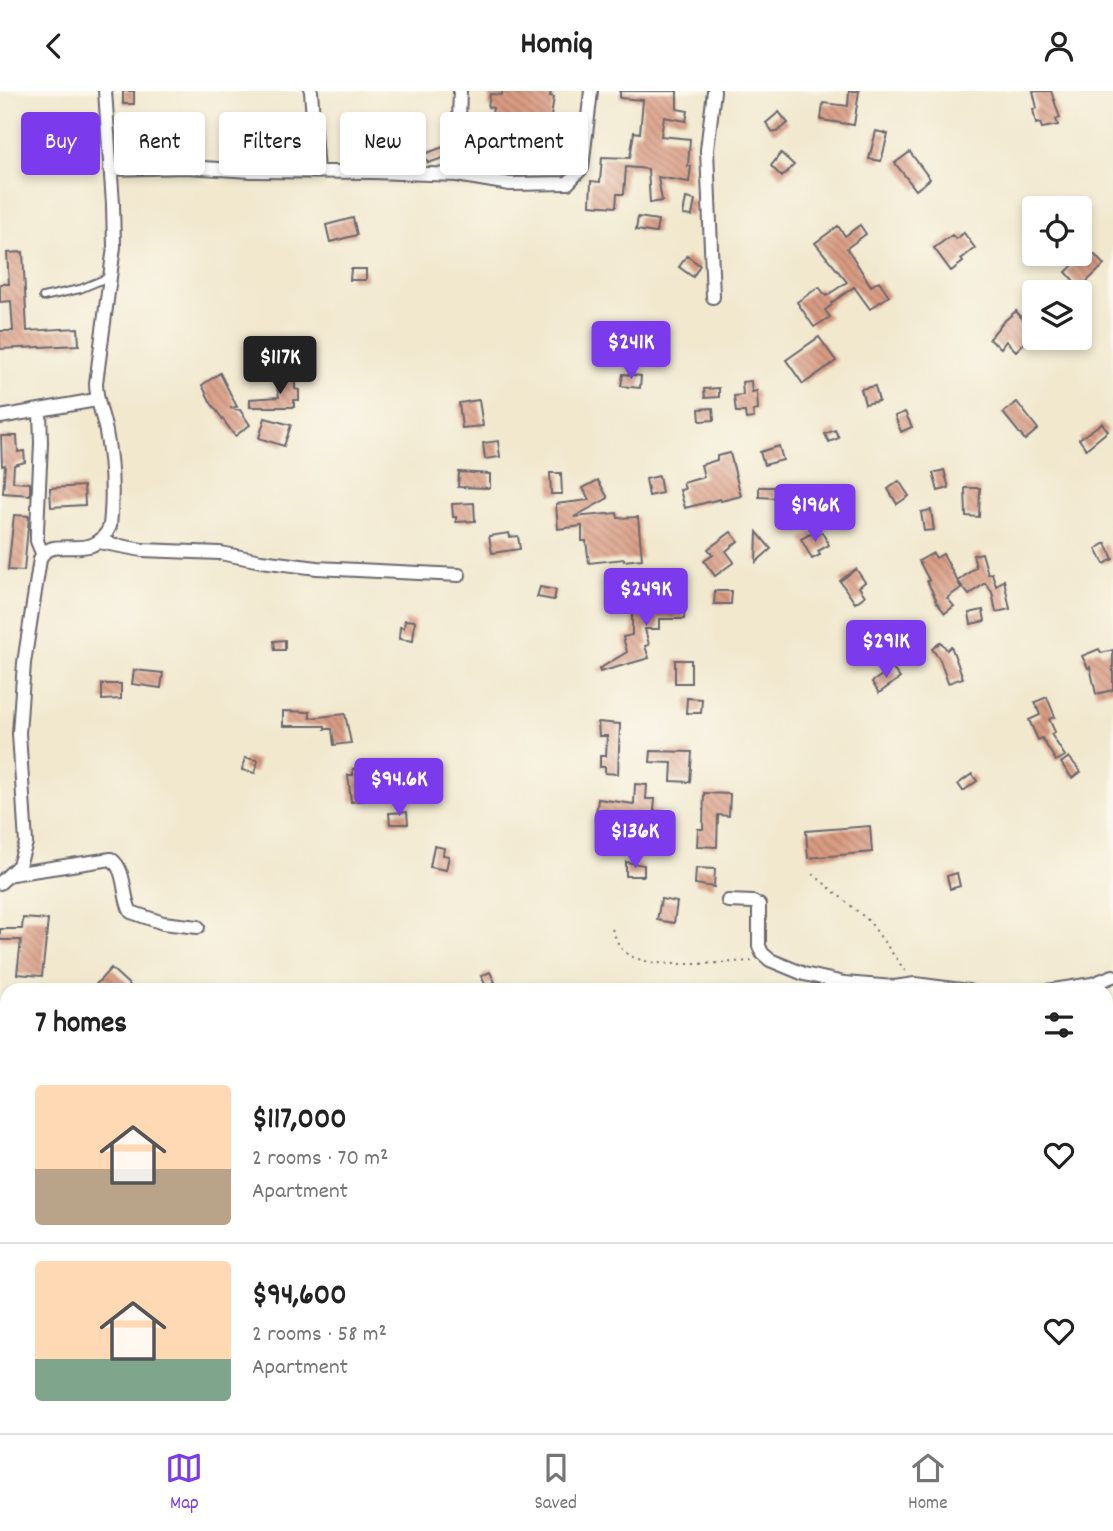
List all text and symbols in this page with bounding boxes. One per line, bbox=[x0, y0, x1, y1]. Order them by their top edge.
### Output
text: Homiq bbox=[520, 23, 593, 69]
icon: back bbox=[35, 27, 73, 65]
icon: person bbox=[1040, 27, 1078, 65]
chip: Buy bbox=[21, 112, 100, 175]
chip: Rent bbox=[114, 112, 205, 175]
chip: Filters bbox=[219, 112, 326, 175]
chip: New bbox=[340, 112, 426, 175]
chip: Apartment bbox=[440, 112, 588, 175]
map controls bbox=[1022, 196, 1092, 350]
button: locate bbox=[1022, 196, 1092, 266]
button: layers bbox=[1022, 280, 1092, 350]
pin: $241K bbox=[582, 321, 680, 381]
text: $241K bbox=[608, 327, 654, 360]
pin: $117K bbox=[231, 337, 329, 396]
text: $117K bbox=[259, 342, 301, 375]
pin: $196K bbox=[766, 484, 864, 544]
text: $196K bbox=[790, 490, 840, 523]
pin: $249K bbox=[597, 568, 695, 628]
text: $249K bbox=[620, 574, 672, 607]
pin: $291K bbox=[837, 621, 935, 680]
text: $291K bbox=[862, 626, 910, 659]
pin: $94.6K bbox=[342, 759, 456, 818]
text: $94.6K bbox=[370, 764, 428, 797]
pin: $136K bbox=[586, 811, 684, 870]
text: $136K bbox=[611, 816, 659, 849]
text: 7 homes bbox=[35, 1004, 127, 1047]
icon: filters bbox=[1040, 1006, 1078, 1044]
text: $117,000 bbox=[252, 1100, 347, 1143]
icon: home bbox=[91, 1113, 175, 1197]
icon: heart bbox=[1040, 1136, 1078, 1174]
text: 2 rooms · 70 m² bbox=[252, 1143, 388, 1176]
text: Apartment bbox=[252, 1176, 348, 1209]
text: $94,600 bbox=[252, 1276, 347, 1319]
icon: home bbox=[91, 1289, 175, 1373]
icon: heart bbox=[1040, 1312, 1078, 1350]
text: 2 rooms · 58 m² bbox=[252, 1319, 387, 1352]
text: Apartment bbox=[252, 1352, 348, 1385]
tab: Map bbox=[165, 1449, 203, 1518]
tab: Saved bbox=[534, 1449, 577, 1518]
tab: Home bbox=[908, 1449, 948, 1518]

